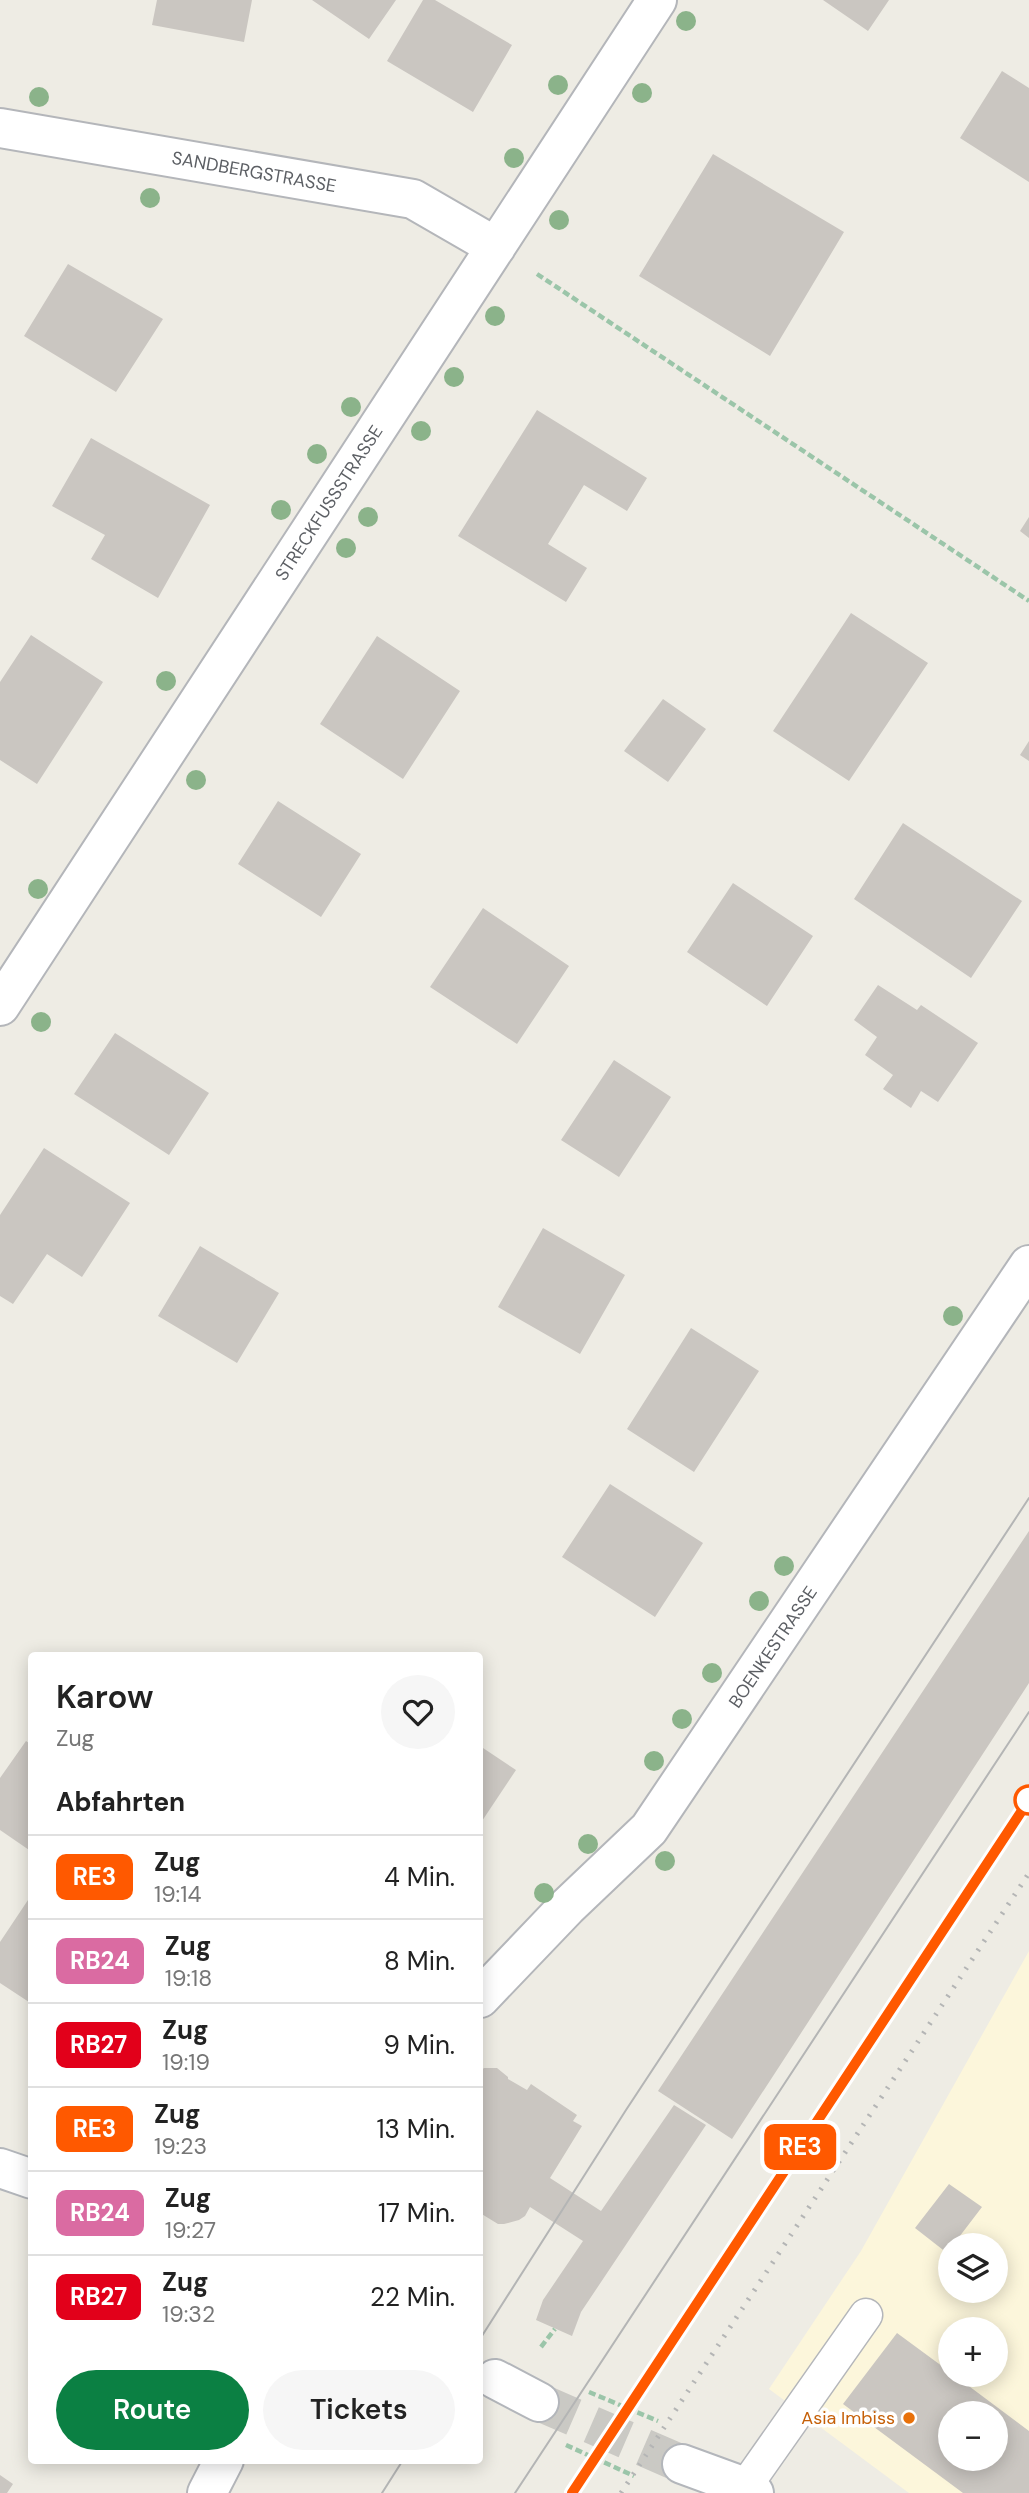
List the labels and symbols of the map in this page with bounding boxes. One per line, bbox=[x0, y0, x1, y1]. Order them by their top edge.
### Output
street label: SANDBERGSTRASSE bbox=[170, 146, 338, 198]
street label: STRECKFUSSSTRASSE bbox=[270, 421, 388, 585]
street label: BOENKESTRASSE bbox=[723, 1581, 823, 1713]
unlabelled marker bbox=[1014, 1785, 1029, 1815]
line badge: RE3 bbox=[760, 2124, 840, 2170]
place label: Asia Imbiss bbox=[801, 2406, 895, 2430]
marker: Asia Imbiss bbox=[901, 2410, 917, 2426]

